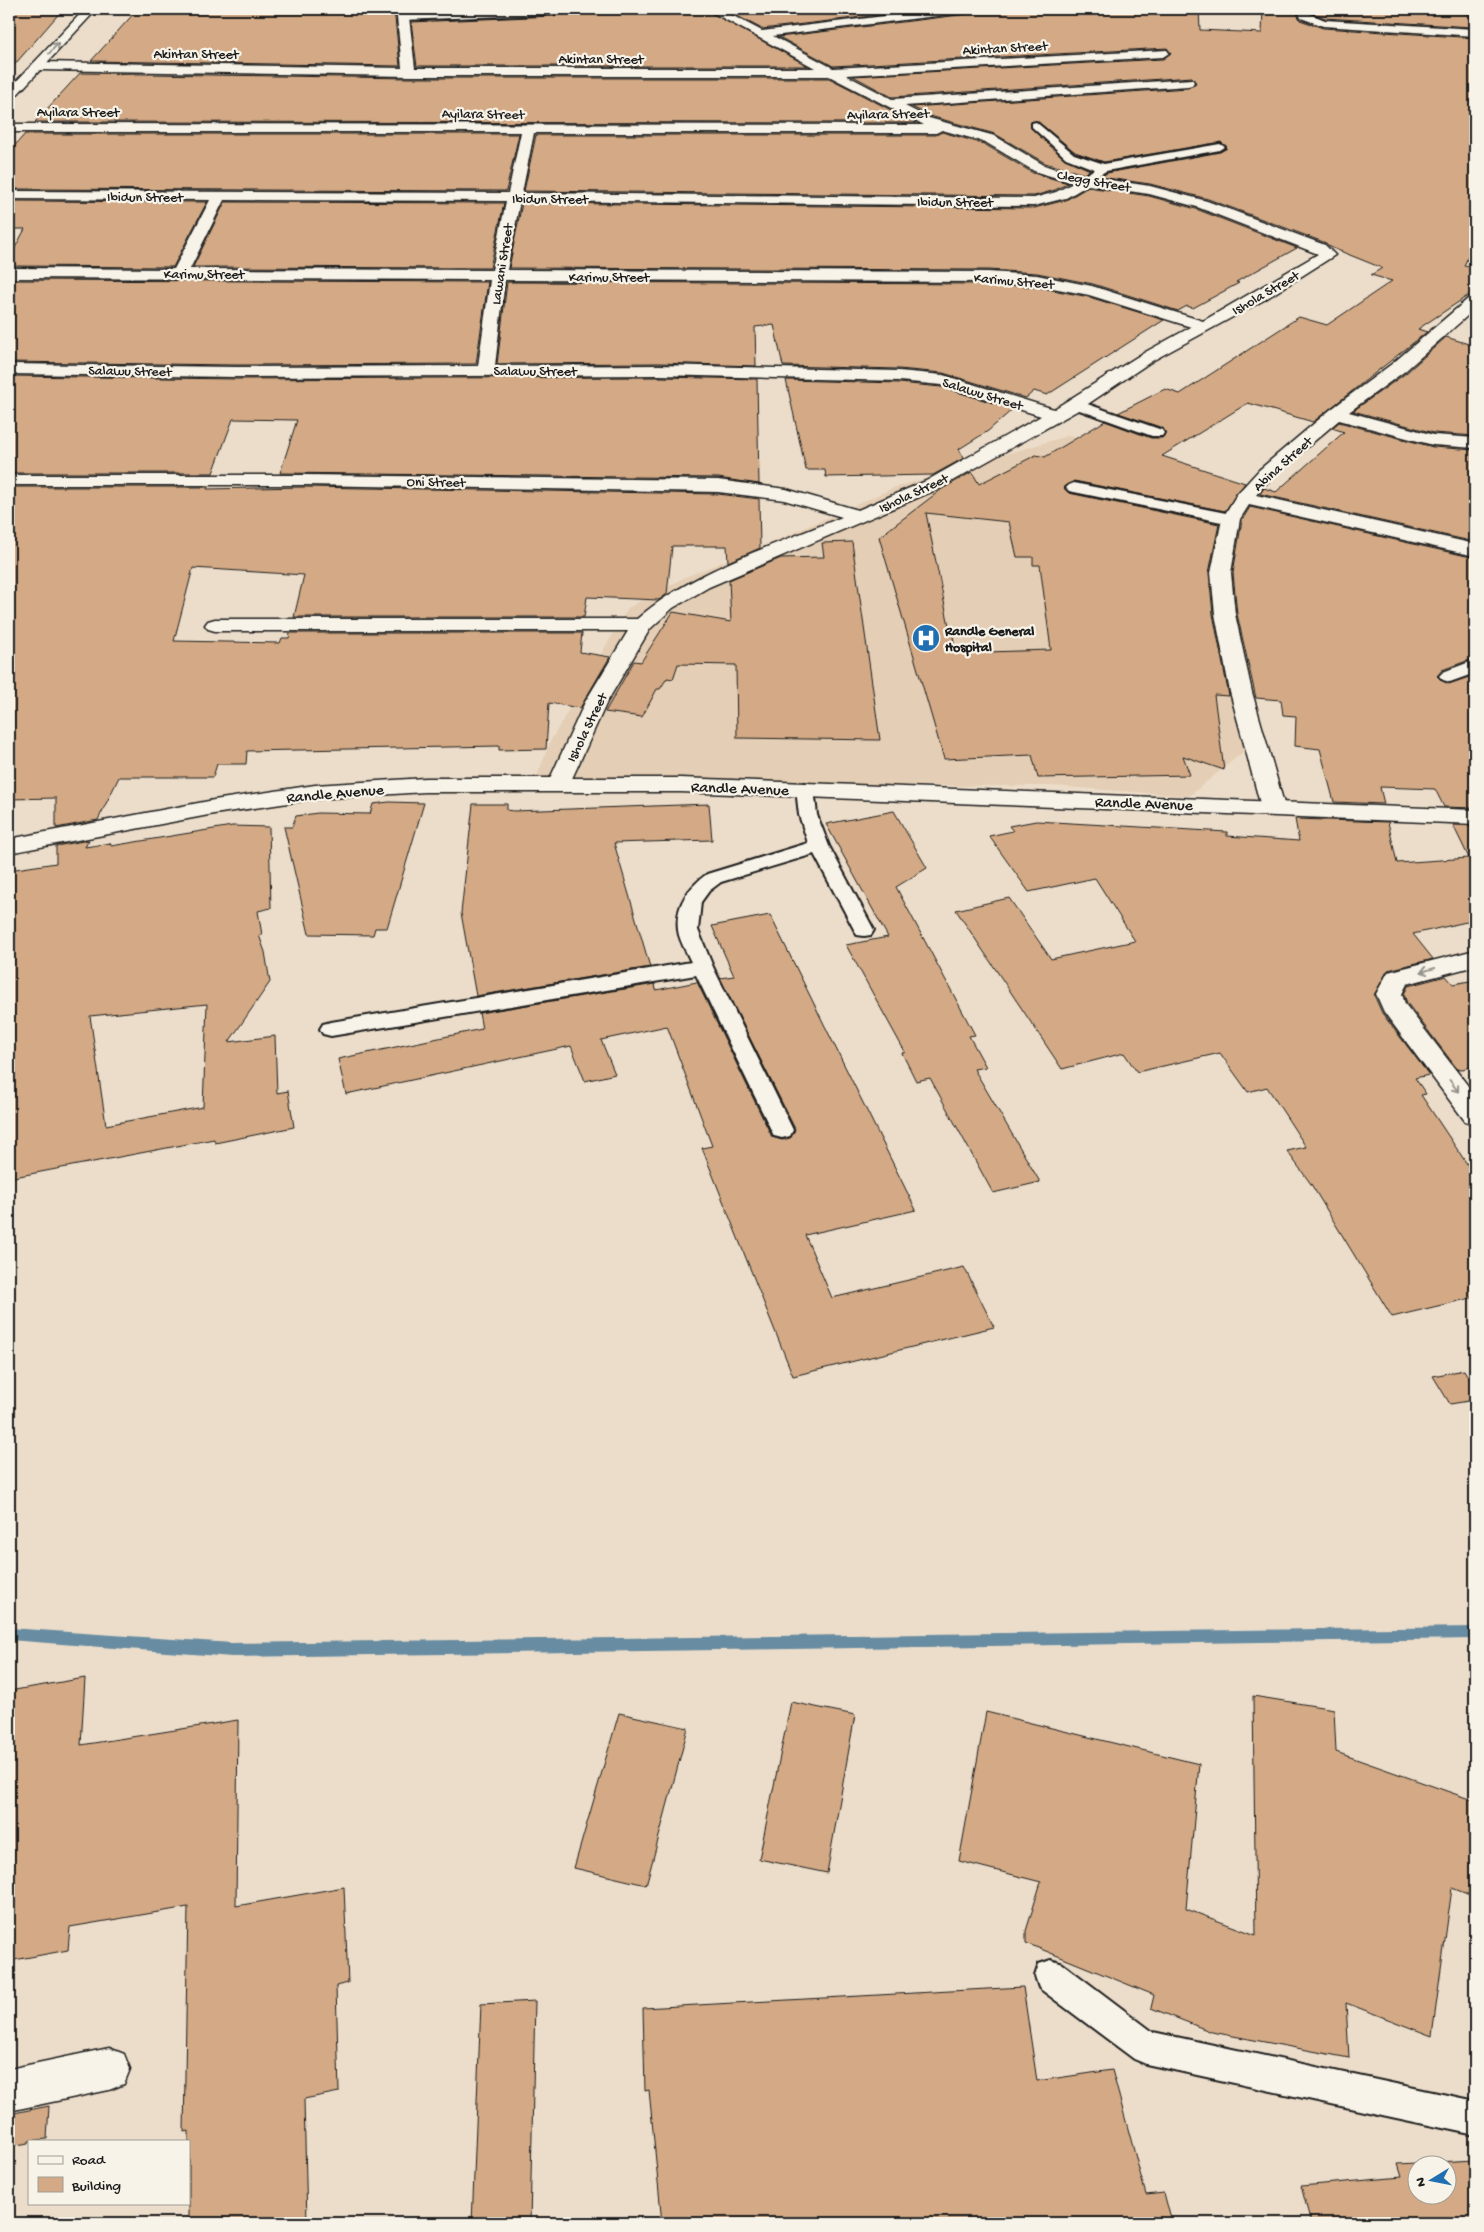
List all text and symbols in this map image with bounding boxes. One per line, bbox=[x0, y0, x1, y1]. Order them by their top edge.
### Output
street label: Akintan Street bbox=[962, 39, 1049, 60]
one-way arrow bbox=[48, 41, 60, 54]
street label: Akintan Street bbox=[154, 47, 240, 64]
street label: Akintan Street bbox=[559, 52, 645, 69]
street label: Ayilara Street bbox=[37, 105, 120, 122]
street label: Ayilara Street bbox=[442, 106, 526, 125]
street label: Ayilara Street bbox=[847, 106, 931, 125]
street label: Clegg Street bbox=[1055, 168, 1133, 198]
street label: Ibidun Street bbox=[107, 190, 184, 207]
street label: Ibidun Street bbox=[512, 192, 589, 209]
street label: Ibidun Street bbox=[917, 195, 994, 212]
street label: Lawani Street bbox=[489, 221, 518, 306]
street label: Karimu Street bbox=[164, 267, 246, 284]
street label: Ishola Street bbox=[1230, 267, 1304, 320]
street label: Karimu Street bbox=[569, 270, 651, 287]
street label: Karimu Street bbox=[973, 271, 1056, 295]
street label: Salawu Street bbox=[88, 363, 173, 382]
street label: Salawu Street bbox=[493, 364, 578, 381]
street label: Salawu Street bbox=[940, 375, 1026, 416]
street label: Abina Street bbox=[1251, 433, 1318, 496]
street label: Ishola Street bbox=[877, 470, 953, 518]
street label: Oni Street bbox=[406, 474, 467, 493]
hospital icon: Randle General Hospital bbox=[911, 623, 941, 653]
place label: Randle General Hospital bbox=[944, 624, 1034, 657]
street label: Ishola Street bbox=[564, 690, 613, 765]
street label: Randle Avenue bbox=[691, 779, 790, 802]
street label: Randle Avenue bbox=[286, 782, 386, 809]
street label: Randle Avenue bbox=[1095, 794, 1194, 817]
one-way arrow bbox=[1421, 966, 1437, 976]
one-way arrow bbox=[1448, 1079, 1459, 1092]
legend bbox=[28, 2140, 190, 2204]
text: Road bbox=[72, 2152, 106, 2170]
north arrow bbox=[1406, 2154, 1456, 2204]
text: N bbox=[1412, 2176, 1431, 2188]
text: Building bbox=[71, 2178, 121, 2196]

